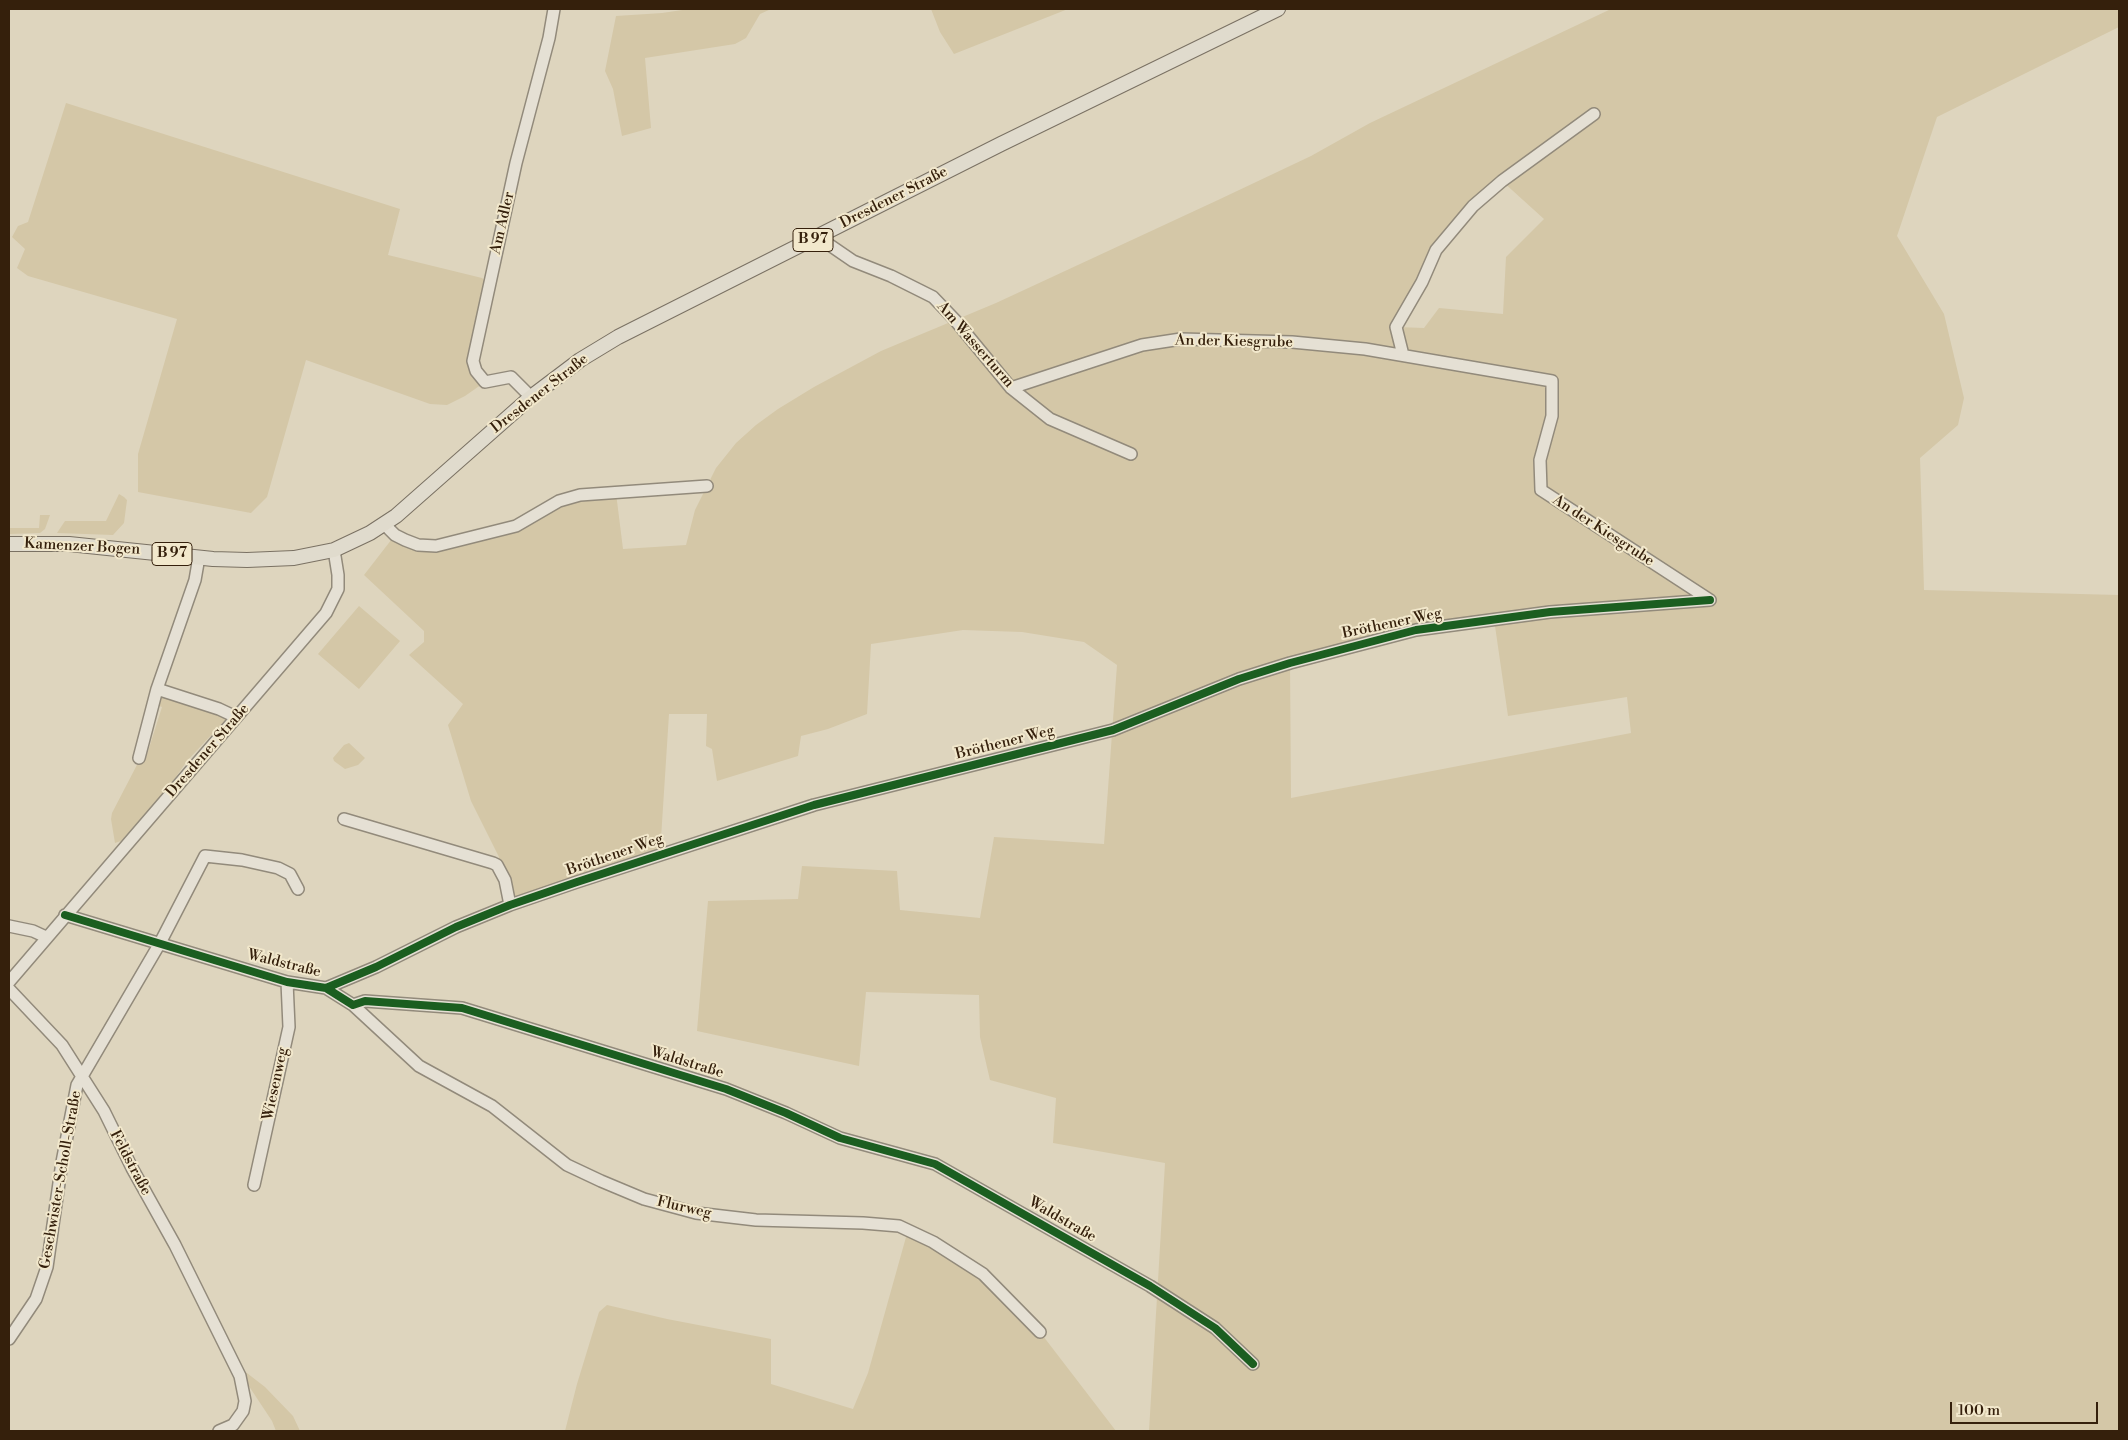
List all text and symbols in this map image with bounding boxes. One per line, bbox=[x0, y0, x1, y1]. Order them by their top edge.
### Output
street label: Dresdener Straße bbox=[837, 163, 951, 233]
street label: Am Adler bbox=[487, 190, 519, 256]
road number: B 97 bbox=[793, 228, 833, 252]
street label: Am Wasserturm bbox=[933, 298, 1017, 392]
street label: An der Kiesgrube bbox=[1175, 332, 1293, 352]
street label: Dresdener Straße bbox=[488, 351, 592, 437]
street label: An der Kiesgrube bbox=[1549, 491, 1657, 571]
street label: Kamenzer Bogen bbox=[24, 535, 140, 559]
road number: B 97 bbox=[152, 542, 192, 566]
street label: Bröthener Weg bbox=[1341, 605, 1443, 643]
street label: Dresdener Straße bbox=[162, 700, 254, 802]
street label: Bröthener Weg bbox=[954, 722, 1056, 764]
street label: Bröthener Weg bbox=[564, 830, 666, 880]
street label: Waldstraße bbox=[245, 946, 323, 982]
street label: Waldstraße bbox=[648, 1043, 726, 1083]
street label: Wiesenweg bbox=[259, 1046, 293, 1122]
street label: Geschwister-Scholl-Straße bbox=[36, 1089, 86, 1271]
street label: Feldstraße bbox=[105, 1127, 155, 1199]
street label: Flurweg bbox=[655, 1193, 713, 1223]
street label: Waldstraße bbox=[1025, 1193, 1099, 1247]
scale bar bbox=[1953, 1392, 2100, 1424]
text: 100 m bbox=[1958, 1401, 2000, 1420]

